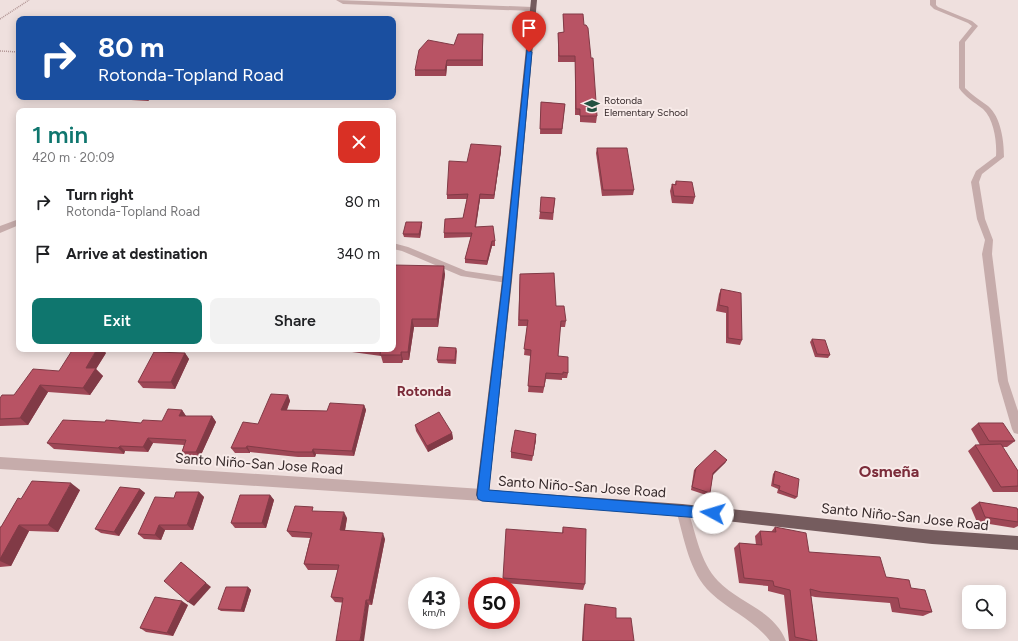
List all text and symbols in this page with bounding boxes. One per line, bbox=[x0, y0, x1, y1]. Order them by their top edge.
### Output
pin bbox=[512, 11, 546, 52]
icon: arrive bbox=[518, 17, 540, 39]
text: 80 m bbox=[98, 30, 164, 64]
icon: right bbox=[32, 32, 84, 84]
text: Rotonda-Topland Road bbox=[98, 64, 284, 86]
place label: Rotonda Elementary School bbox=[604, 94, 688, 119]
school or university icon: Rotonda Elementary School bbox=[583, 97, 601, 115]
text: 1 min bbox=[32, 120, 88, 149]
button: close bbox=[338, 121, 380, 163]
text: 420 m · 20:09 bbox=[32, 150, 114, 165]
text: Turn right bbox=[66, 186, 134, 204]
icon: right bbox=[32, 191, 54, 213]
text: 80 m bbox=[345, 193, 380, 211]
text: Rotonda-Topland Road bbox=[66, 204, 200, 219]
icon: arrive bbox=[32, 243, 54, 265]
text: Arrive at destination bbox=[66, 245, 207, 263]
text: 340 m bbox=[336, 245, 380, 263]
button: Exit bbox=[32, 298, 202, 344]
button: Share bbox=[210, 298, 380, 344]
district label: Rotonda bbox=[397, 383, 451, 400]
street label: Santo Niño-San Jose Road bbox=[174, 450, 344, 478]
district label: Osmeña bbox=[859, 462, 919, 481]
street label: Santo Niño-San Jose Road bbox=[497, 473, 667, 501]
position arrow bbox=[692, 492, 734, 534]
street label: Santo Niño-San Jose Road bbox=[820, 500, 990, 534]
speed limit sign: 50 bbox=[468, 577, 520, 629]
map controls bbox=[962, 585, 1006, 629]
button: search bbox=[962, 585, 1006, 629]
text: 43 bbox=[422, 586, 446, 610]
text: km/h bbox=[423, 606, 445, 619]

